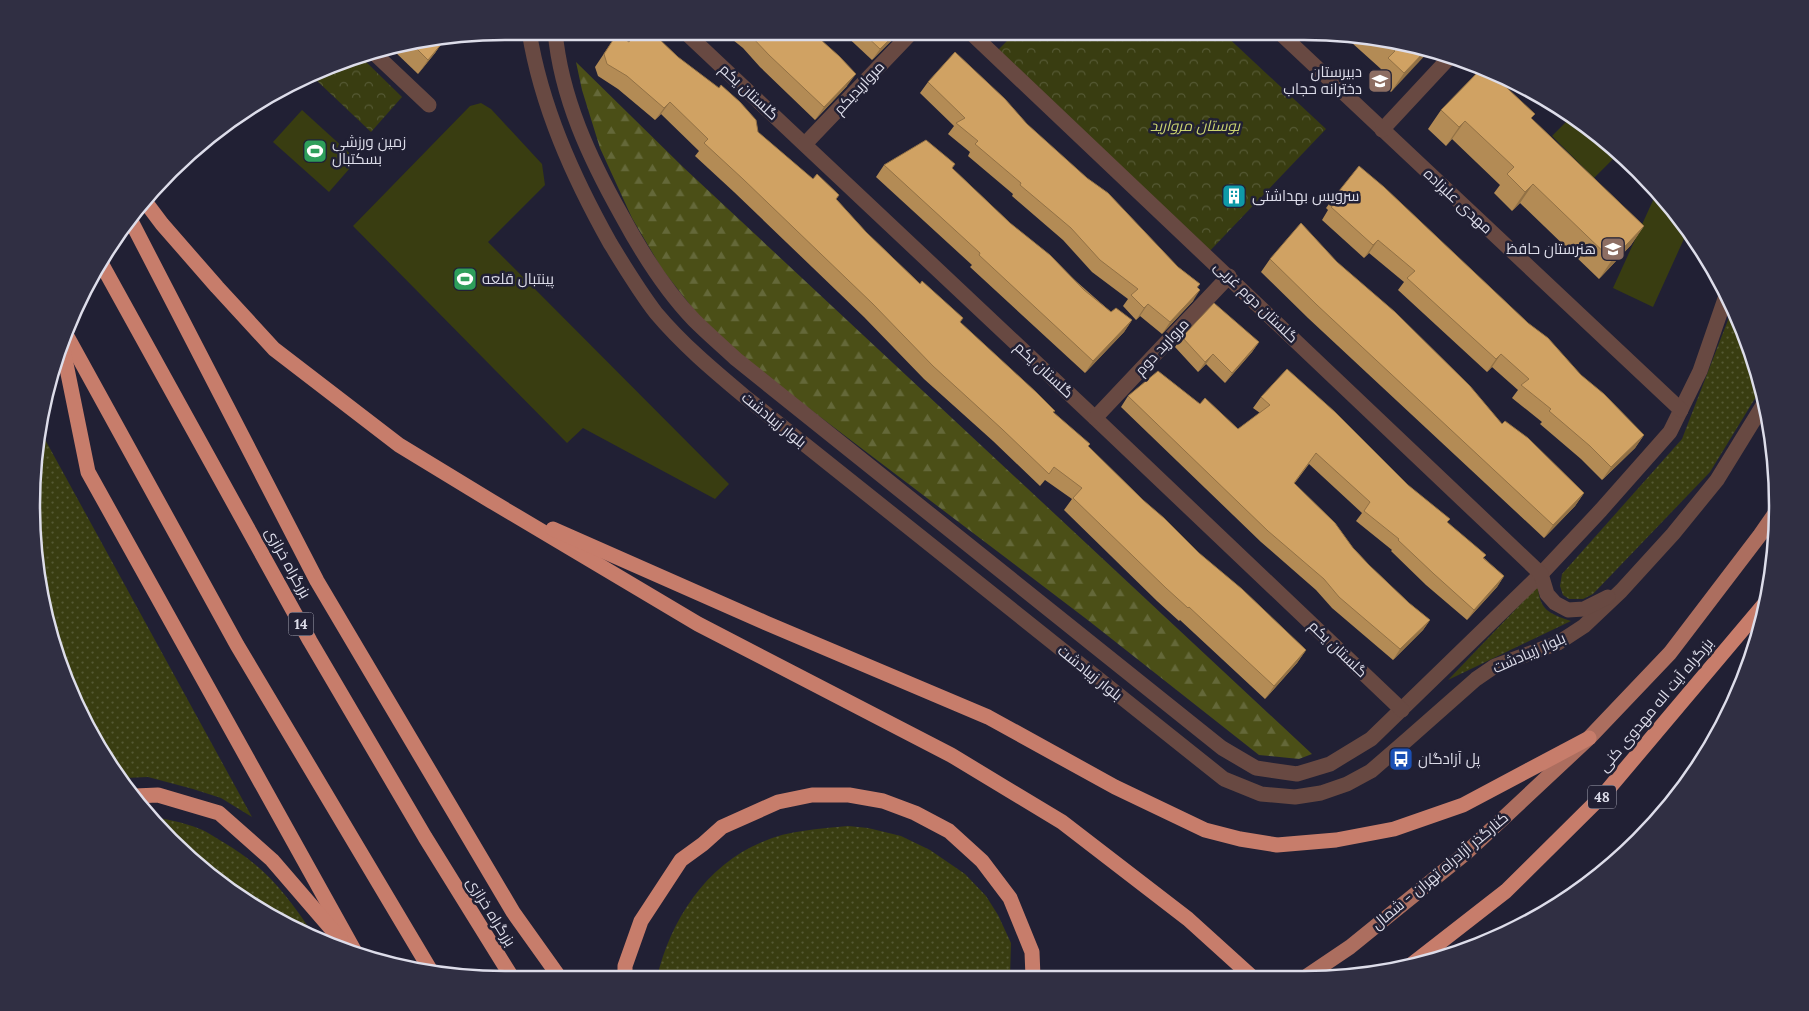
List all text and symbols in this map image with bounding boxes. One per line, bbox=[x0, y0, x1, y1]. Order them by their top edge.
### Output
street label: مرواریدیکم bbox=[829, 57, 889, 119]
street label: گلستان یکم bbox=[715, 59, 783, 125]
place label: دبیرستان دخترانه حجاب bbox=[1283, 62, 1362, 98]
school or university icon: دبیرستان دخترانه حجاب bbox=[1367, 68, 1393, 94]
park label: بوستان مروارید bbox=[1150, 116, 1241, 135]
place label: زمین ورزشی بسکتبال bbox=[332, 132, 406, 168]
sports icon: زمین ورزشی بسکتبال bbox=[302, 138, 328, 164]
street label: مهدی علیزاده bbox=[1419, 164, 1497, 238]
building icon: سرویس بهداشتی bbox=[1221, 183, 1247, 209]
place label: سرویس بهداشتی bbox=[1252, 186, 1360, 206]
school or university icon: هنرستان حافظ bbox=[1600, 236, 1626, 262]
place label: هنرستان حافظ bbox=[1506, 239, 1596, 259]
street label: گلستان دوم غربی bbox=[1210, 257, 1302, 347]
sports icon: پینتبال قلعه bbox=[452, 266, 478, 292]
place label: پینتبال قلعه bbox=[482, 269, 554, 289]
street label: مروارید دوم bbox=[1130, 314, 1194, 380]
street label: گلستان یکم bbox=[1010, 337, 1078, 403]
street label: بلوار زیبادشت bbox=[738, 388, 811, 452]
street label: بزرگراه خرازی bbox=[260, 524, 316, 602]
road number: 14 bbox=[288, 612, 314, 636]
street label: گلستان یکم bbox=[1304, 616, 1372, 682]
street label: بلوار زیبادشت bbox=[1489, 628, 1568, 677]
street label: بزرگراه آیت اله مهدوی کنی bbox=[1594, 634, 1718, 776]
street label: بلوار زیبادشت bbox=[1054, 641, 1127, 705]
bus stop icon: پل آزادگان bbox=[1388, 746, 1414, 772]
place label: پل آزادگان bbox=[1418, 749, 1480, 769]
road number: 48 bbox=[1588, 786, 1616, 809]
street label: کنارگذر آزادراه تهران - شمال bbox=[1367, 808, 1513, 934]
street label: بزرگراه خرازی bbox=[462, 874, 520, 950]

